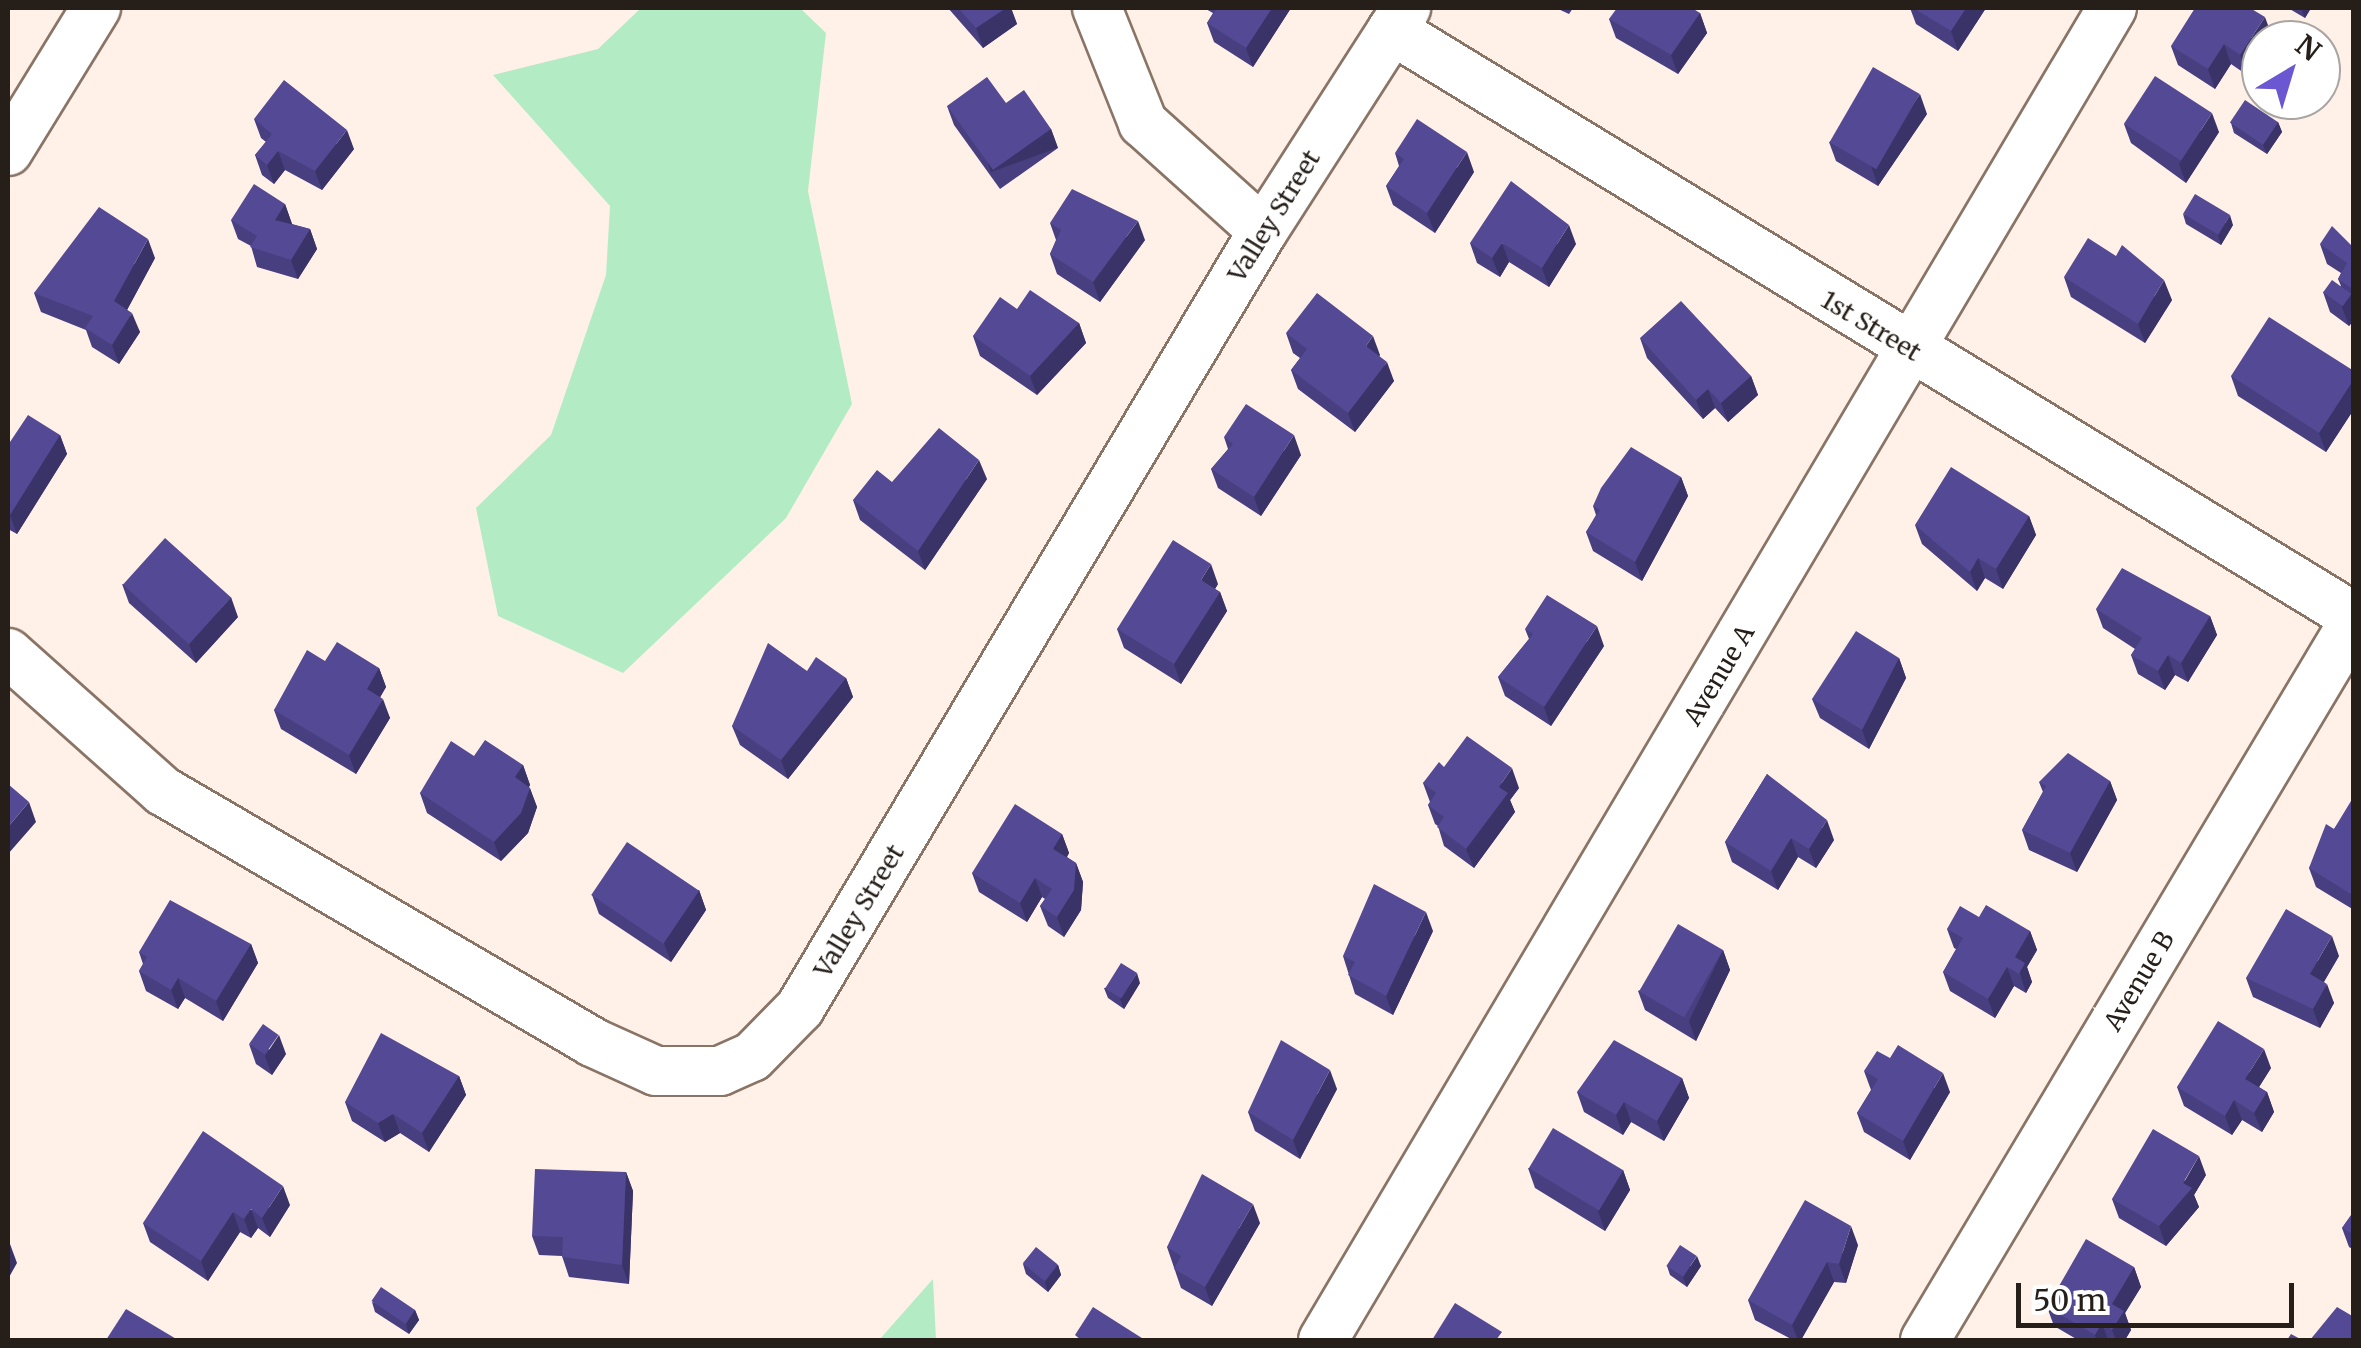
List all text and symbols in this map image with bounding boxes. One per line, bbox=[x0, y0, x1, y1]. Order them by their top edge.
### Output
north arrow bbox=[2241, 20, 2341, 120]
text: N bbox=[2288, 27, 2328, 69]
street label: Valley Street bbox=[1222, 145, 1326, 287]
street label: 1st Street bbox=[1816, 285, 1926, 367]
street label: Avenue A bbox=[1677, 620, 1761, 730]
street label: Valley Street bbox=[808, 839, 910, 983]
street label: Avenue B bbox=[2098, 926, 2180, 1036]
scale bar bbox=[2021, 1263, 2298, 1325]
text: 50 m bbox=[2033, 1281, 2106, 1319]

